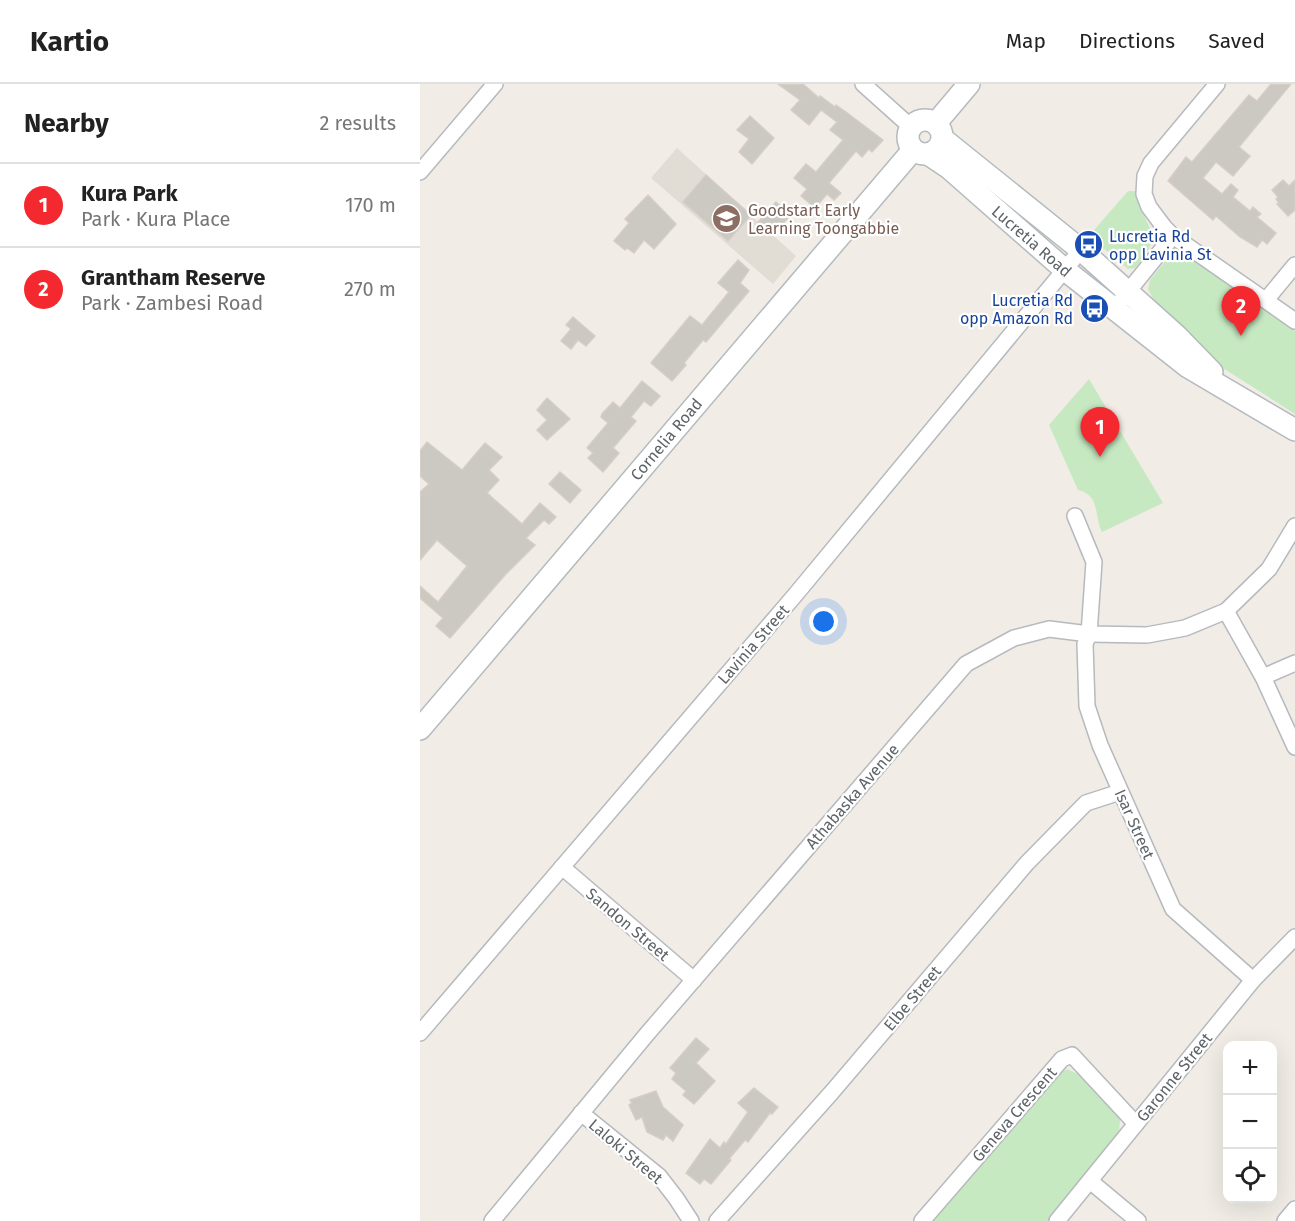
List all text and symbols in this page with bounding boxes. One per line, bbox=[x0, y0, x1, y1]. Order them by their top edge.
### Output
text: Kartio bbox=[30, 25, 109, 58]
text: Map bbox=[1006, 28, 1046, 54]
text: Directions bbox=[1079, 28, 1175, 54]
text: Saved bbox=[1208, 28, 1265, 54]
text: Nearby bbox=[24, 108, 109, 139]
text: 2 results bbox=[319, 111, 396, 135]
text: Kura Park bbox=[81, 180, 178, 207]
text: 1 bbox=[39, 193, 48, 217]
text: 170 m bbox=[345, 193, 396, 217]
place label: Goodstart Early Learning Toongabbie bbox=[748, 201, 899, 238]
street label: Lucretia Road bbox=[988, 202, 1075, 281]
school or university icon: Goodstart Early Learning Toongabbie bbox=[711, 203, 743, 235]
text: Park · Kura Place bbox=[81, 207, 230, 231]
place label: Lucretia Rd opp Lavinia St bbox=[1109, 227, 1212, 264]
bus stop icon: Lucretia Rd opp Lavinia St bbox=[1072, 229, 1104, 261]
text: Grantham Reserve bbox=[81, 264, 265, 291]
text: 2 bbox=[38, 277, 49, 301]
text: 270 m bbox=[344, 277, 396, 301]
pin: 2 bbox=[1222, 286, 1260, 336]
text: Park · Zambesi Road bbox=[81, 291, 263, 315]
place label: Lucretia Rd opp Amazon Rd bbox=[960, 291, 1073, 328]
bus stop icon: Lucretia Rd opp Amazon Rd bbox=[1078, 293, 1110, 325]
street label: Cornelia Road bbox=[627, 394, 706, 484]
pin: 1 bbox=[1080, 408, 1120, 457]
street label: Lavinia Street bbox=[714, 601, 793, 688]
your location bbox=[809, 607, 838, 636]
street label: Athabaska Avenue bbox=[802, 740, 903, 853]
street label: Isar Street bbox=[1111, 786, 1158, 862]
street label: Sandon Street bbox=[582, 884, 673, 965]
street label: Elbe Street bbox=[880, 962, 945, 1035]
street label: Garonne Street bbox=[1133, 1029, 1216, 1126]
map controls bbox=[1223, 1041, 1277, 1203]
button: + bbox=[1223, 1041, 1277, 1095]
street label: Geneva Crescent bbox=[968, 1063, 1061, 1166]
button: − bbox=[1223, 1095, 1277, 1149]
street label: Laloki Street bbox=[585, 1115, 667, 1188]
button: locate bbox=[1223, 1149, 1277, 1203]

